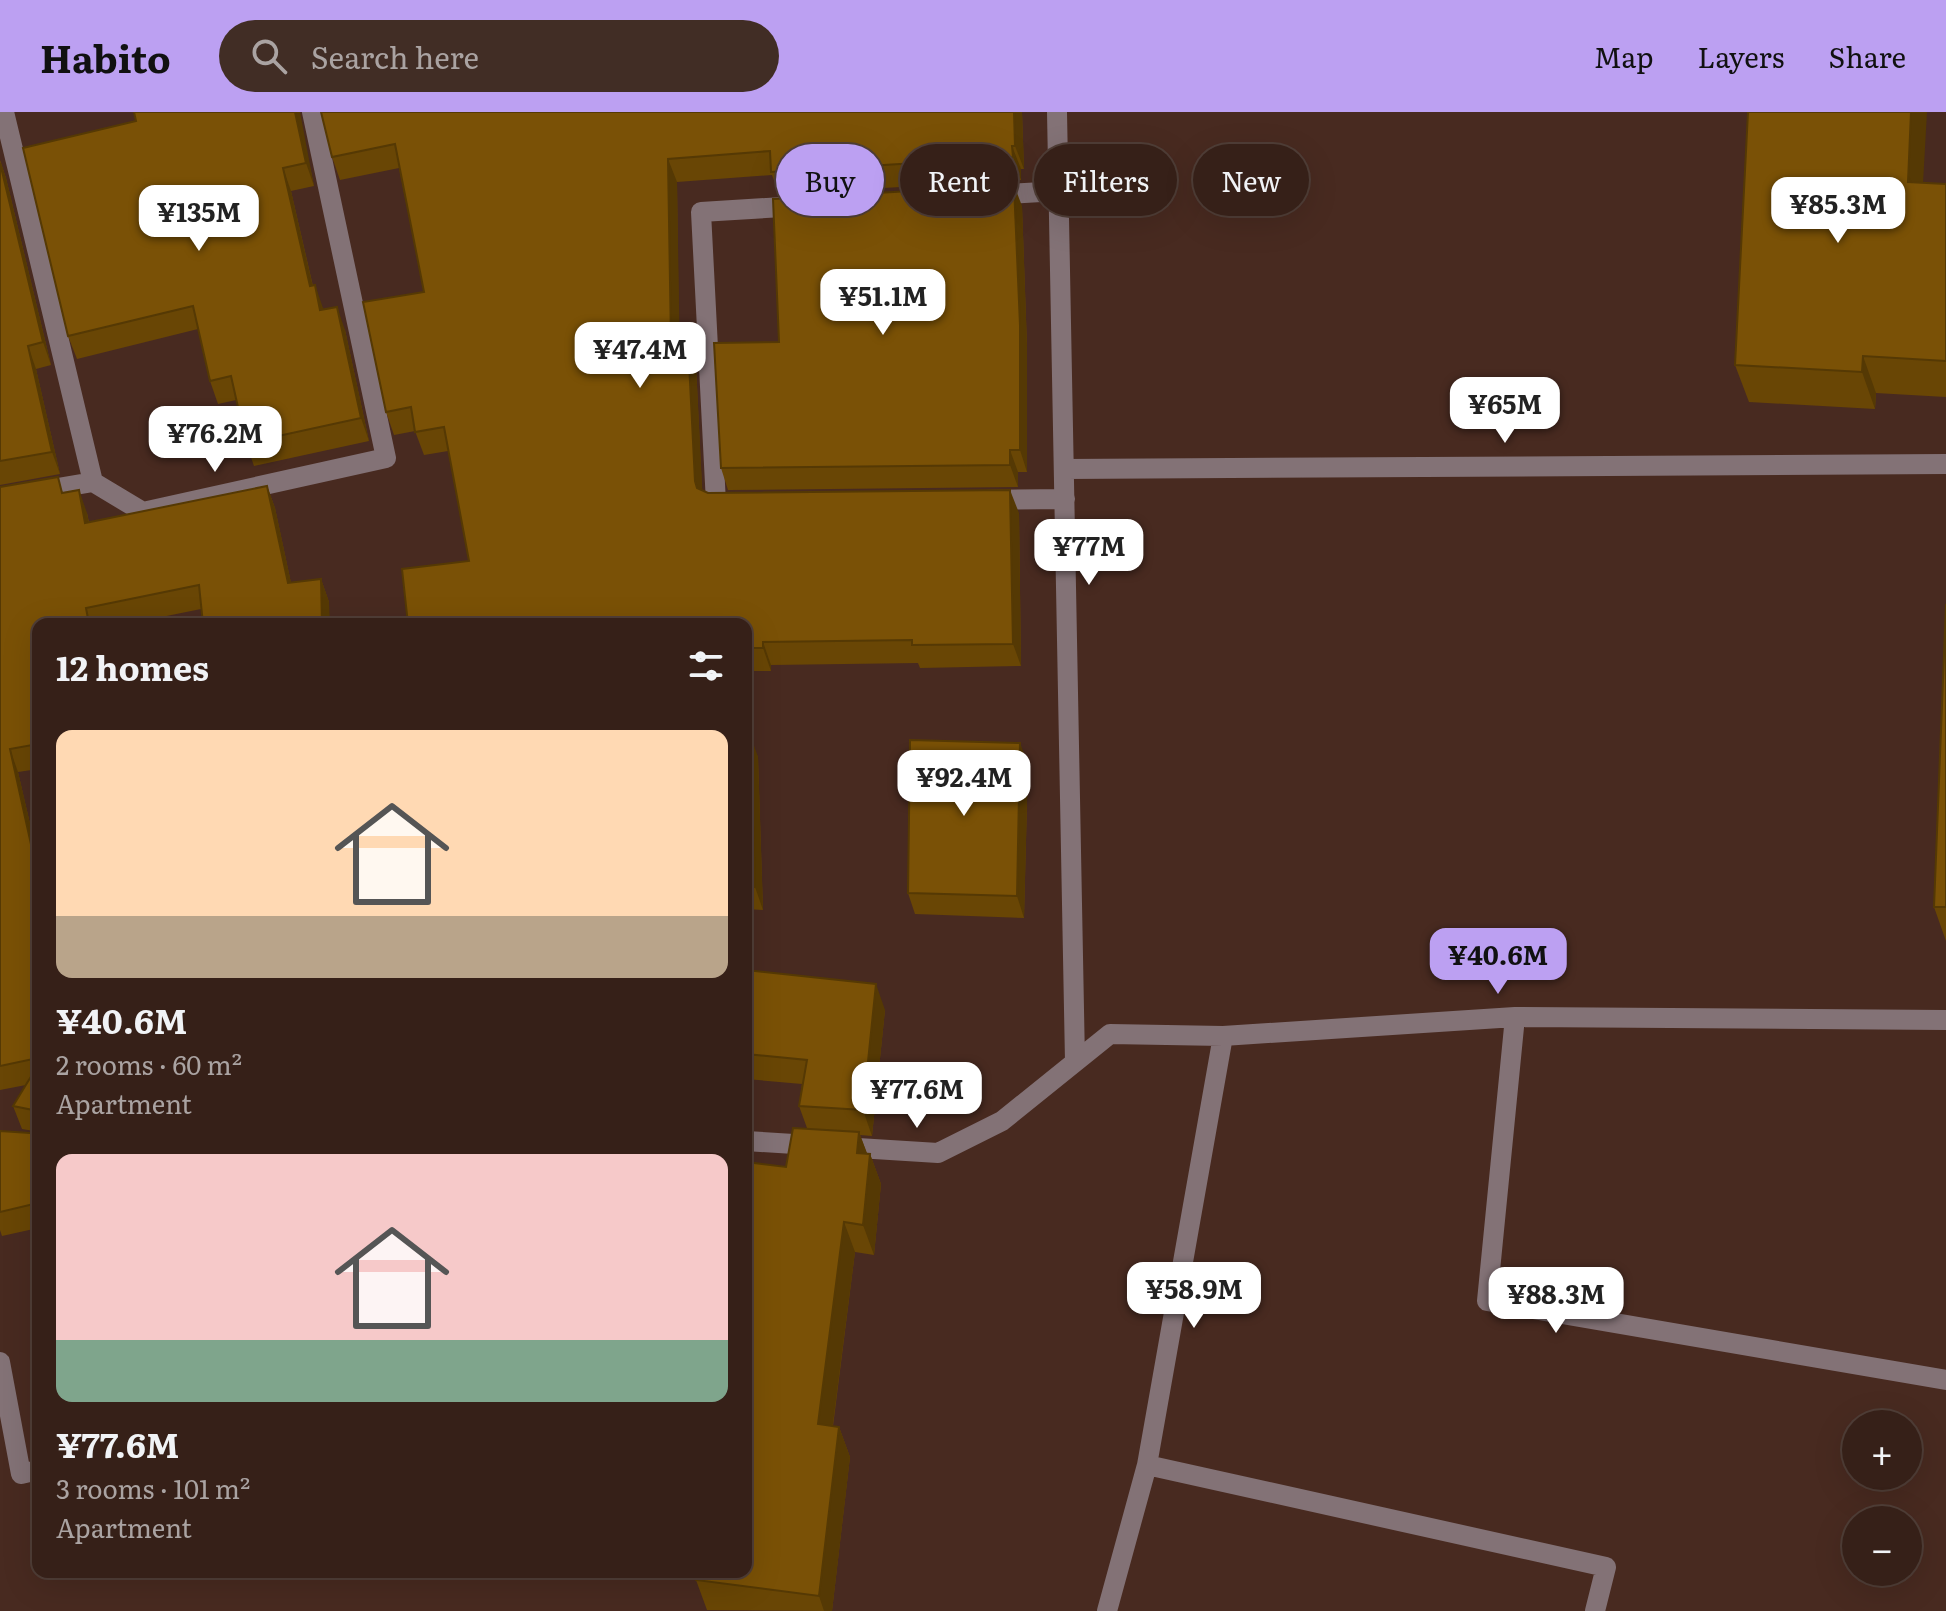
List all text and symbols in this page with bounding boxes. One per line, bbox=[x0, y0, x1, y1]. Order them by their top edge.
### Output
search box bbox=[219, 20, 779, 92]
text: Habito bbox=[40, 28, 171, 85]
icon: search bbox=[247, 34, 291, 78]
text: Search here bbox=[311, 34, 479, 78]
text: Map bbox=[1594, 35, 1653, 77]
text: Layers bbox=[1697, 35, 1784, 77]
text: Share bbox=[1828, 35, 1906, 77]
chip: Buy bbox=[776, 144, 884, 216]
chip: Rent bbox=[900, 144, 1018, 216]
chip: Filters bbox=[1034, 144, 1177, 216]
chip: New bbox=[1193, 144, 1309, 216]
pin: ¥85.3M bbox=[1773, 177, 1903, 245]
text: ¥85.3M bbox=[1789, 183, 1887, 222]
pin: ¥135M bbox=[143, 185, 255, 253]
text: ¥135M bbox=[157, 191, 241, 230]
pin: ¥51.1M bbox=[818, 269, 948, 337]
text: ¥51.1M bbox=[838, 275, 928, 314]
pin: ¥47.4M bbox=[575, 322, 705, 390]
text: ¥47.4M bbox=[593, 328, 687, 367]
pin: ¥65M bbox=[1458, 377, 1552, 445]
text: ¥65M bbox=[1468, 383, 1542, 422]
pin: ¥76.2M bbox=[150, 406, 280, 474]
text: ¥76.2M bbox=[167, 412, 263, 451]
pin: ¥77M bbox=[1042, 519, 1136, 587]
text: ¥77M bbox=[1052, 525, 1126, 564]
text: 12 homes bbox=[56, 641, 209, 691]
icon: filters bbox=[684, 644, 728, 688]
pin: ¥92.4M bbox=[899, 750, 1029, 818]
text: ¥92.4M bbox=[915, 756, 1013, 795]
icon: home bbox=[320, 782, 464, 926]
pin: ¥40.6M bbox=[1433, 928, 1563, 996]
text: ¥40.6M bbox=[1448, 934, 1548, 973]
text: ¥40.6M bbox=[56, 994, 187, 1044]
text: 2 rooms · 60 m² bbox=[56, 1044, 242, 1083]
pin: ¥77.6M bbox=[852, 1062, 982, 1130]
text: ¥77.6M bbox=[870, 1068, 964, 1107]
text: Apartment bbox=[56, 1083, 192, 1122]
icon: home bbox=[320, 1206, 464, 1350]
pin: ¥58.9M bbox=[1129, 1262, 1259, 1330]
pin: ¥88.3M bbox=[1491, 1267, 1621, 1335]
text: ¥58.9M bbox=[1145, 1268, 1243, 1307]
text: ¥88.3M bbox=[1507, 1273, 1605, 1312]
map controls bbox=[1842, 1410, 1922, 1586]
button: + bbox=[1842, 1410, 1922, 1490]
text: ¥77.6M bbox=[56, 1418, 179, 1468]
text: 3 rooms · 101 m² bbox=[56, 1468, 250, 1507]
button: − bbox=[1842, 1506, 1922, 1586]
text: Apartment bbox=[56, 1507, 192, 1546]

